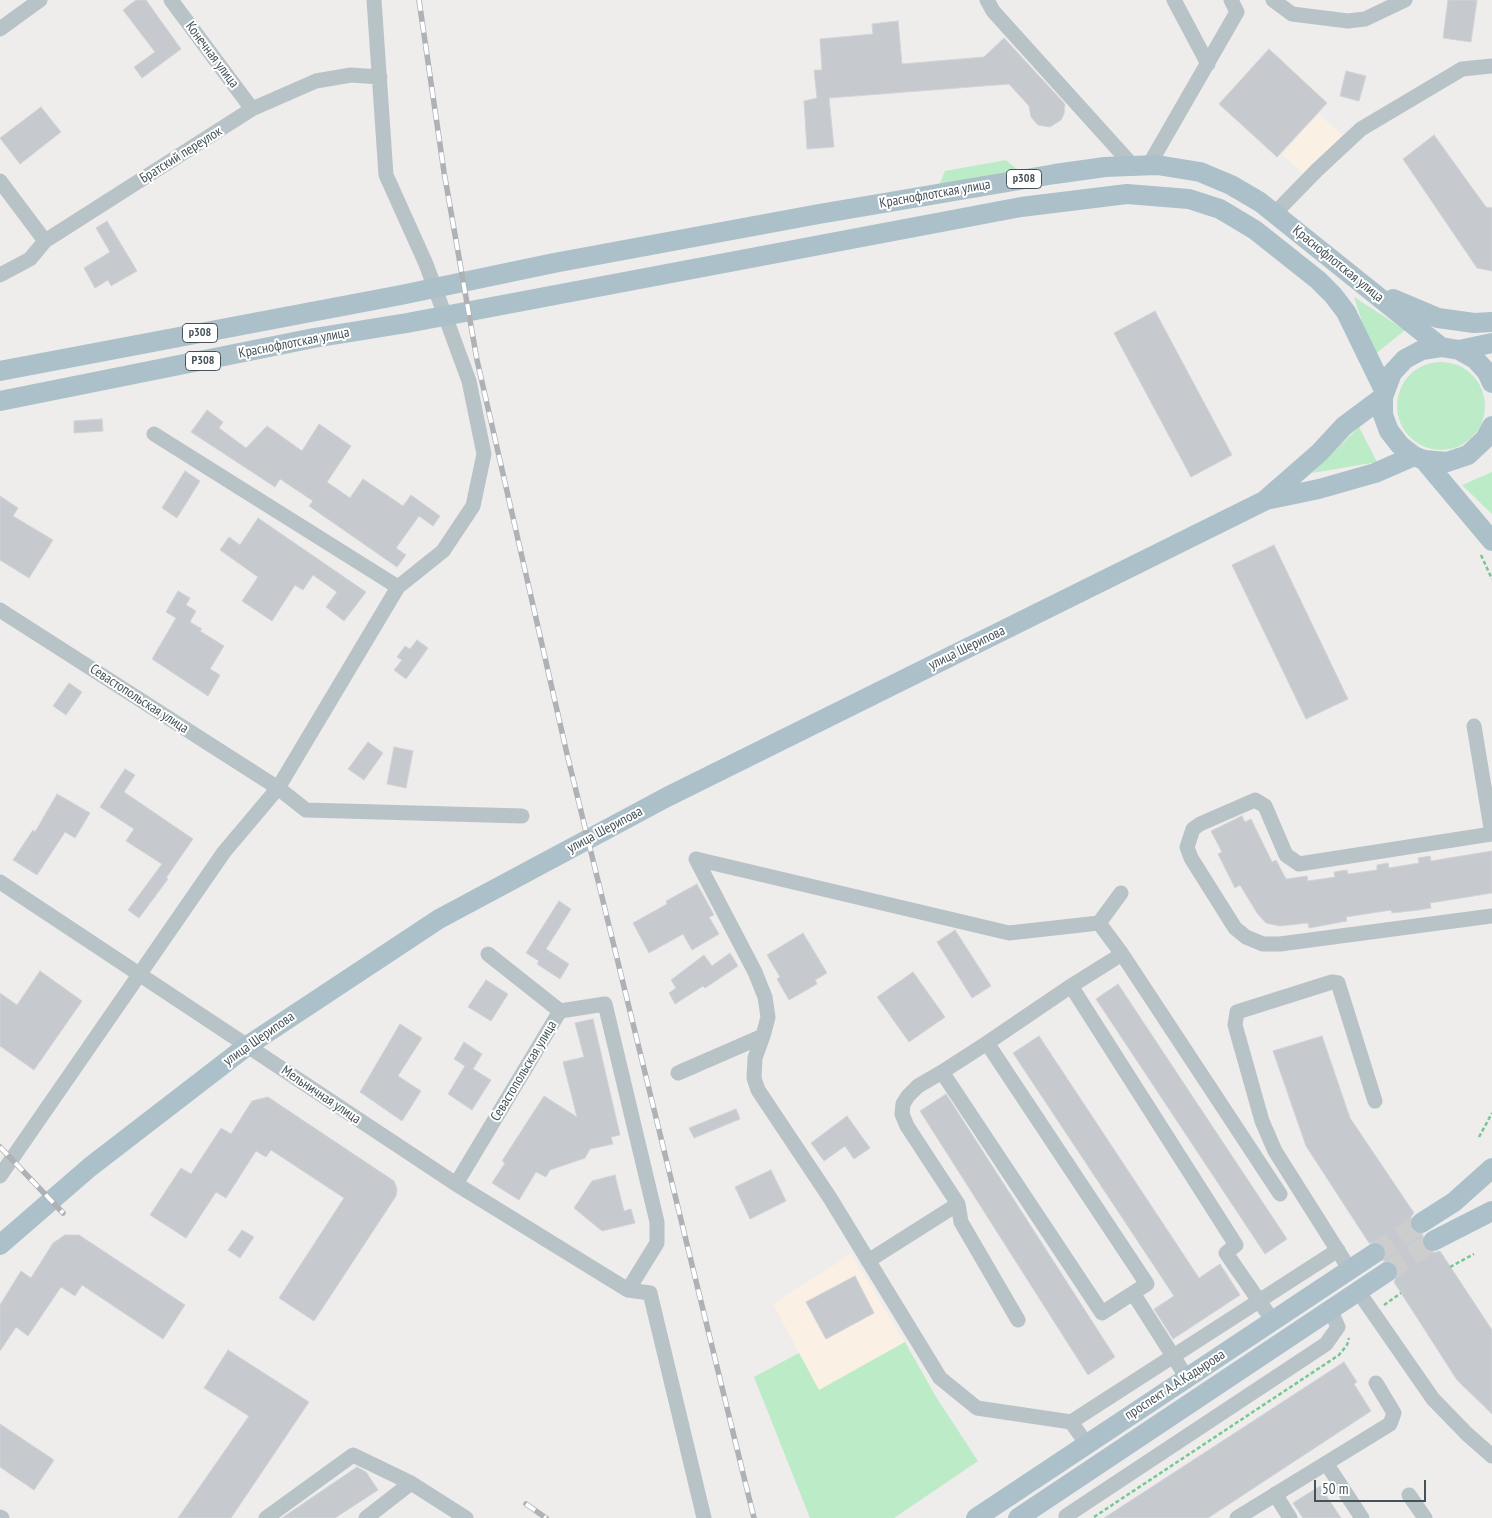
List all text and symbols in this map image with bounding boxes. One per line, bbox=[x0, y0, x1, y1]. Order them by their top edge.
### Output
street label: Конечная улица bbox=[182, 19, 242, 91]
street label: Братский переулок bbox=[137, 123, 225, 187]
road number: p308 bbox=[1006, 170, 1042, 188]
street label: Краснофлотская улица bbox=[878, 176, 992, 212]
street label: Краснофлотская улица bbox=[1289, 222, 1387, 306]
road number: p308 bbox=[182, 323, 218, 342]
street label: Краснофлотская улица bbox=[237, 324, 351, 362]
road number: P308 bbox=[186, 352, 220, 371]
street label: улица Шерипова bbox=[926, 622, 1008, 674]
street label: Севастопольская улица bbox=[87, 661, 191, 737]
street label: улица Шерипова bbox=[565, 803, 645, 857]
street label: улица Шерипова bbox=[220, 1008, 298, 1070]
street label: Севастопольская улица bbox=[487, 1018, 561, 1124]
street label: Мельничная улица bbox=[278, 1062, 364, 1128]
street label: проспект А.А.Кадырова bbox=[1122, 1346, 1228, 1424]
scale bar bbox=[1317, 1470, 1430, 1502]
text: 50 m bbox=[1322, 1479, 1348, 1498]

